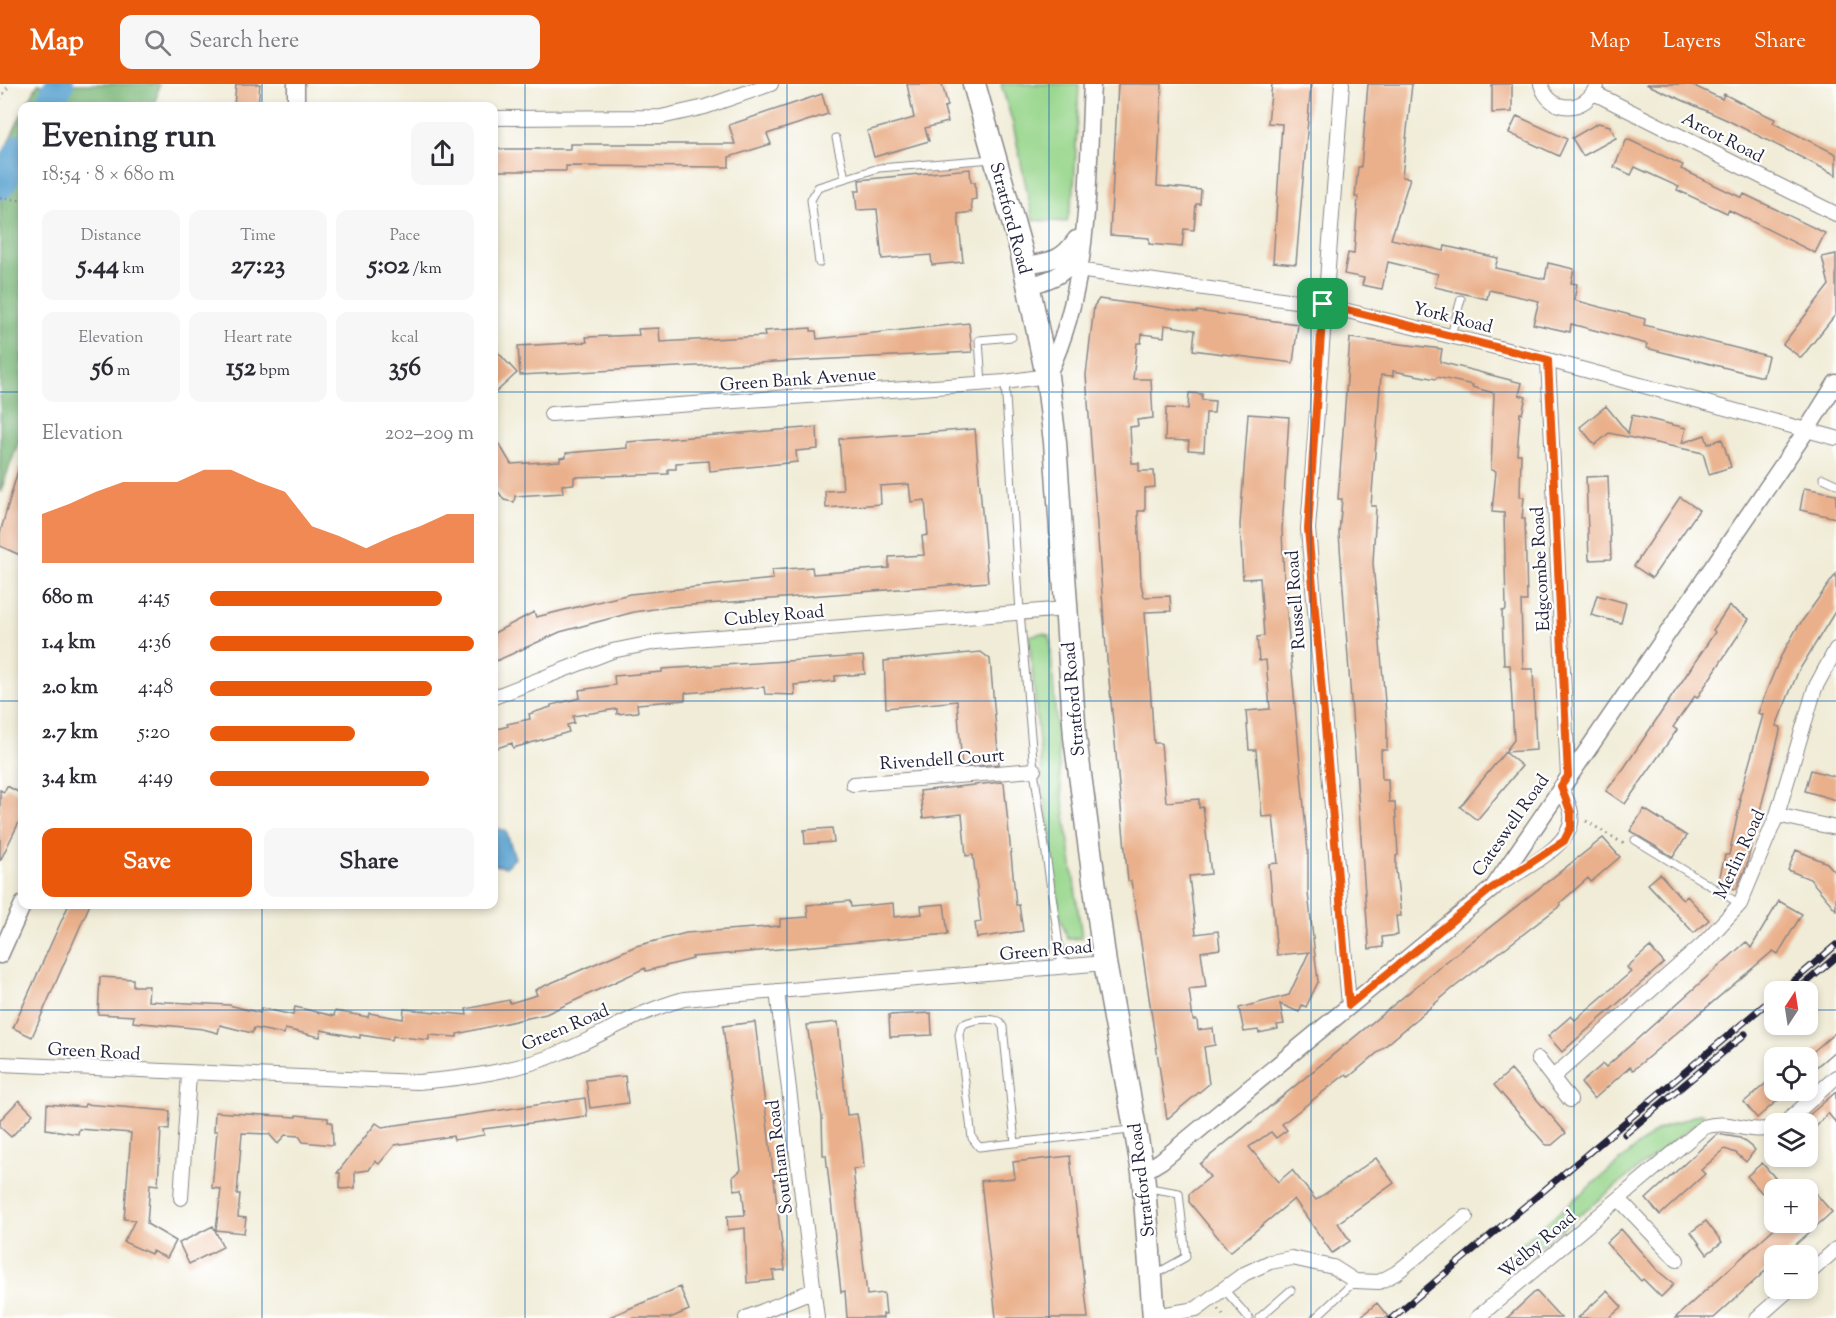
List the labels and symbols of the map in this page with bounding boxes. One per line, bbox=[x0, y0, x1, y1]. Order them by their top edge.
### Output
street label: Arcot Road bbox=[1676, 107, 1768, 171]
street label: Stratford Road bbox=[982, 160, 1036, 277]
pin bbox=[1297, 278, 1348, 329]
street label: York Road bbox=[1410, 296, 1495, 341]
street label: Green Bank Avenue bbox=[719, 363, 877, 399]
street label: Edgcombe Road bbox=[1526, 506, 1558, 632]
street label: Russell Road bbox=[1281, 549, 1313, 650]
street label: Cubley Road bbox=[723, 600, 825, 634]
street label: Stratford Road bbox=[1057, 640, 1093, 757]
street label: Rivendell Court bbox=[879, 744, 1005, 778]
street label: Cateswell Road bbox=[1467, 770, 1557, 883]
street label: Merlin Road bbox=[1709, 806, 1773, 904]
street label: Green Road bbox=[999, 935, 1094, 969]
north arrow bbox=[1764, 981, 1818, 1035]
street label: Green Road bbox=[518, 999, 614, 1059]
street label: Green Road bbox=[47, 1038, 141, 1068]
street label: Southam Road bbox=[761, 1098, 801, 1215]
street label: Stratford Road bbox=[1123, 1121, 1163, 1238]
street label: Welby Road bbox=[1494, 1205, 1583, 1286]

